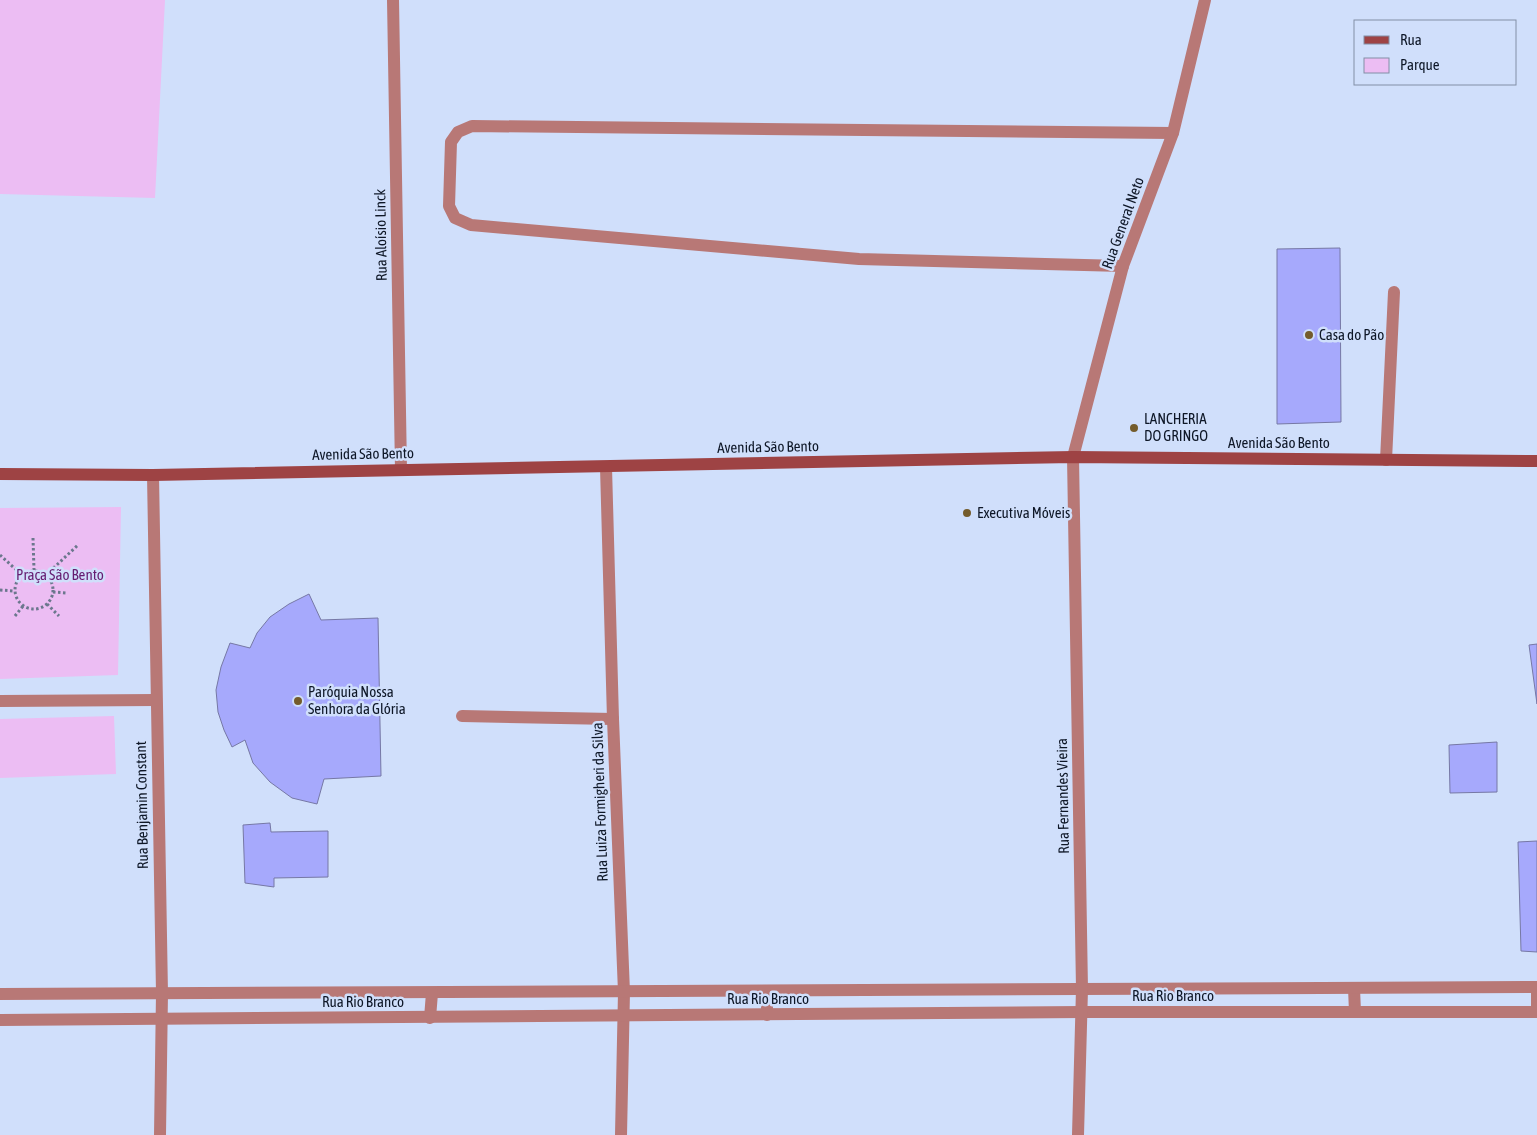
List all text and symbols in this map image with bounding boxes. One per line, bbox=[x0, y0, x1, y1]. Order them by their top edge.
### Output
legend bbox=[1354, 20, 1517, 85]
text: Rua bbox=[1400, 31, 1422, 48]
text: Parque bbox=[1400, 56, 1440, 73]
street label: Rua General Neto bbox=[1098, 175, 1147, 271]
street label: Rua Aloísio Linck bbox=[371, 188, 390, 281]
place label: Casa do Pão bbox=[1319, 326, 1384, 343]
marker: Casa do Pão bbox=[1303, 329, 1315, 341]
place label: LANCHERIA DO GRINGO bbox=[1144, 410, 1208, 444]
marker: LANCHERIA DO GRINGO bbox=[1128, 422, 1140, 434]
street label: Avenida São Bento bbox=[1228, 434, 1330, 451]
street label: Avenida São Bento bbox=[717, 437, 819, 456]
street label: Avenida São Bento bbox=[312, 444, 414, 463]
place label: Executiva Móveis bbox=[977, 504, 1070, 521]
marker: Executiva Móveis bbox=[961, 507, 973, 519]
park label: Praça São Bento bbox=[16, 566, 104, 583]
place label: Paróquia Nossa Senhora da Glória bbox=[308, 683, 406, 717]
marker: Paróquia Nossa Senhora da Glória bbox=[292, 695, 304, 707]
street label: Rua Luiza Formigheri da Silva bbox=[588, 722, 611, 882]
street label: Rua Fernandes Vieira bbox=[1053, 738, 1072, 854]
street label: Rua Benjamin Constant bbox=[132, 741, 151, 869]
street label: Rua Rio Branco bbox=[1132, 987, 1214, 1004]
street label: Rua Rio Branco bbox=[727, 990, 809, 1007]
street label: Rua Rio Branco bbox=[322, 993, 404, 1010]

